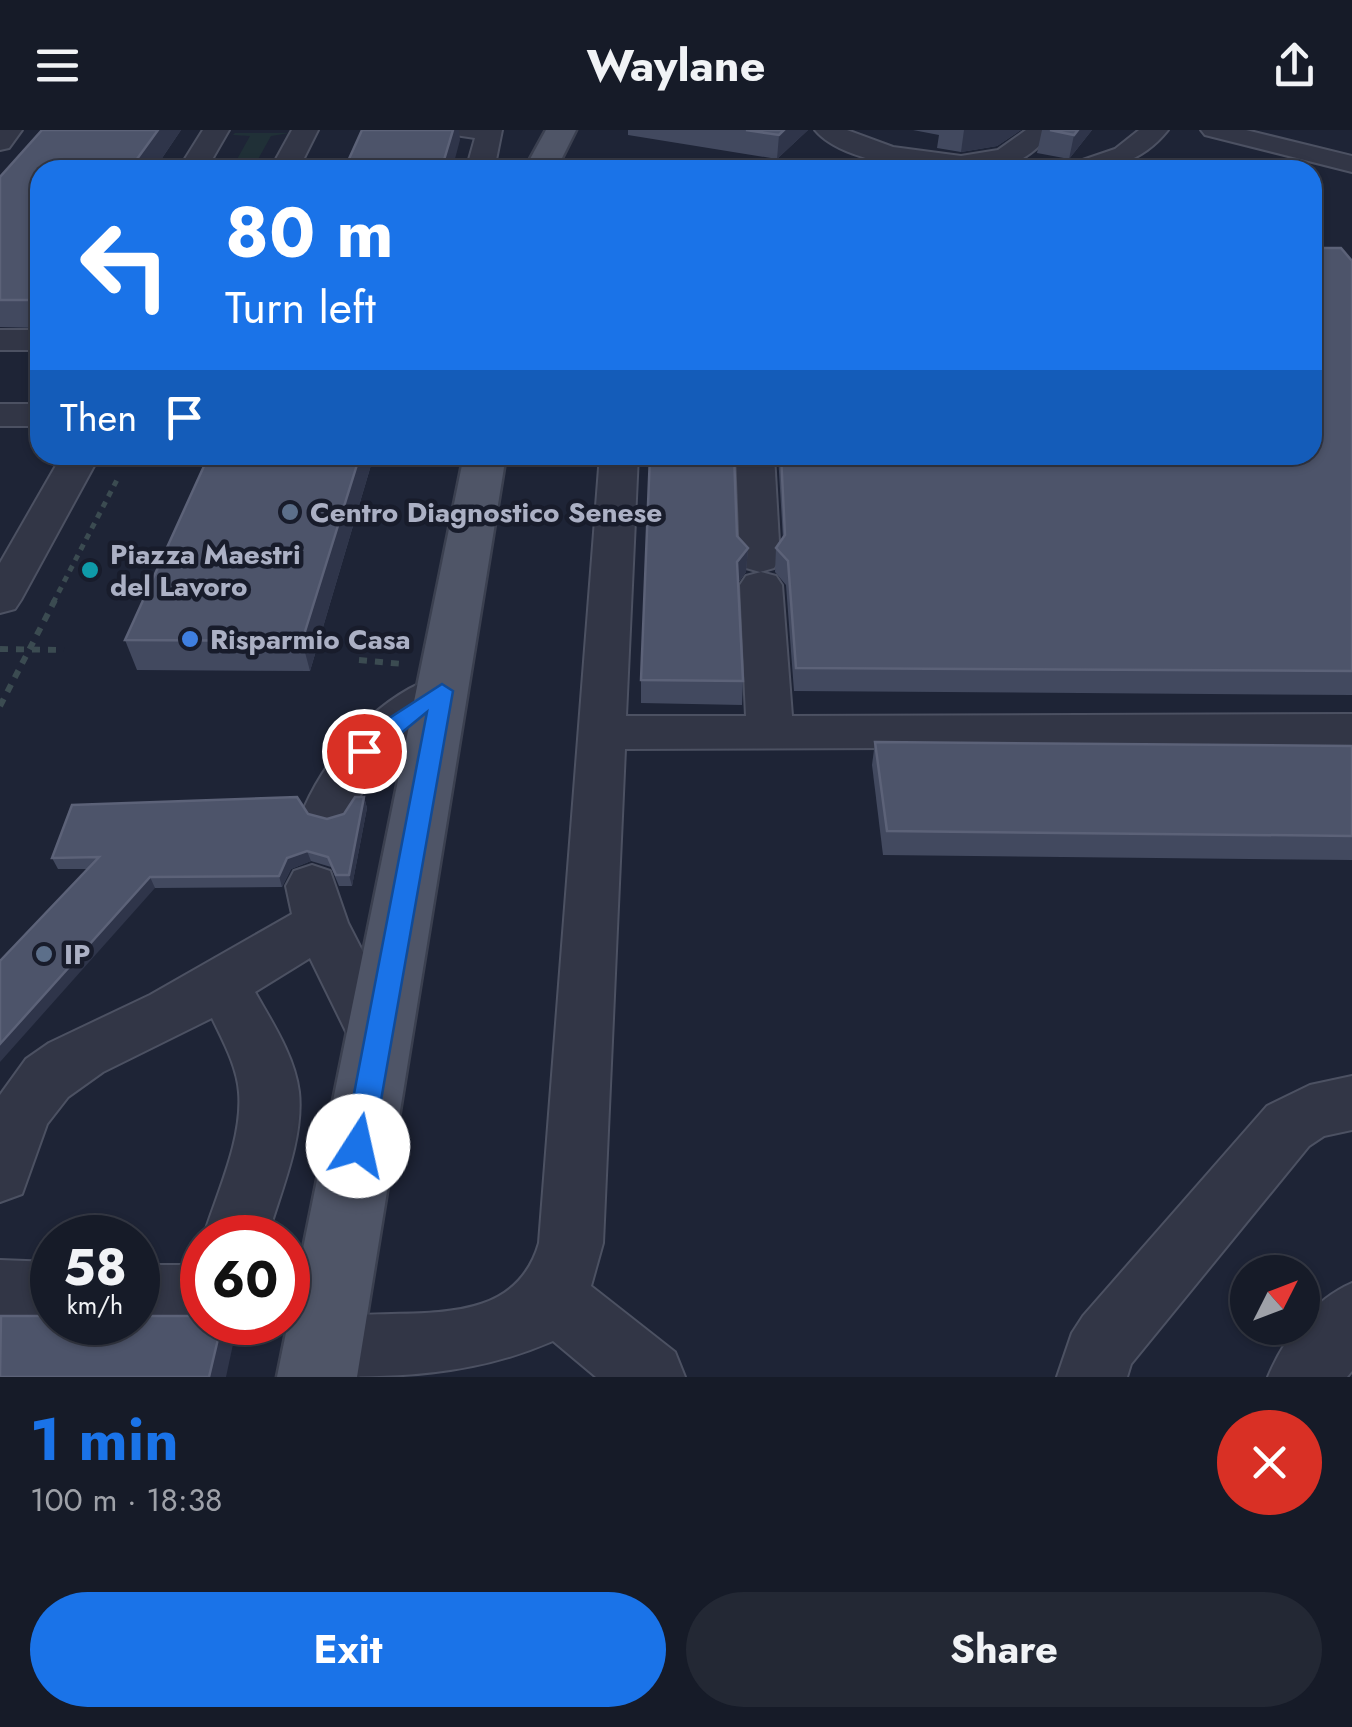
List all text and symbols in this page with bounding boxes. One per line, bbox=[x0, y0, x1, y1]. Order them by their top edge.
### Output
text: Waylane bbox=[587, 33, 765, 98]
icon: menu bbox=[30, 38, 85, 93]
icon: share bbox=[1267, 38, 1322, 93]
text: 80 m bbox=[225, 182, 394, 283]
icon: left bbox=[60, 200, 190, 330]
text: Turn left bbox=[225, 275, 376, 340]
text: Then bbox=[60, 390, 137, 445]
icon: arrive bbox=[157, 390, 212, 445]
place label: Centro Diagnostico Senese bbox=[310, 492, 662, 533]
marker: Centro Diagnostico Senese bbox=[279, 501, 301, 523]
place label: Piazza Maestri del Lavoro bbox=[110, 534, 301, 607]
marker: Piazza Maestri del Lavoro bbox=[79, 559, 101, 581]
place label: Risparmio Casa bbox=[210, 619, 411, 660]
marker: Risparmio Casa bbox=[179, 628, 201, 650]
pin bbox=[322, 709, 407, 794]
icon: arrive bbox=[337, 724, 392, 779]
place label: IP bbox=[64, 934, 90, 975]
marker: IP bbox=[33, 943, 55, 965]
position arrow bbox=[306, 1094, 410, 1198]
speed limit sign: 60 bbox=[180, 1215, 310, 1345]
text: 58 bbox=[63, 1231, 127, 1304]
north arrow bbox=[1230, 1255, 1320, 1345]
map controls bbox=[1230, 1255, 1320, 1345]
text: km/h bbox=[67, 1287, 123, 1323]
text: 1 min bbox=[30, 1396, 179, 1483]
button: close bbox=[1217, 1410, 1322, 1515]
text: 100 m · 18:38 bbox=[30, 1477, 223, 1523]
button: Exit bbox=[30, 1592, 666, 1707]
button: Share bbox=[686, 1592, 1322, 1707]

